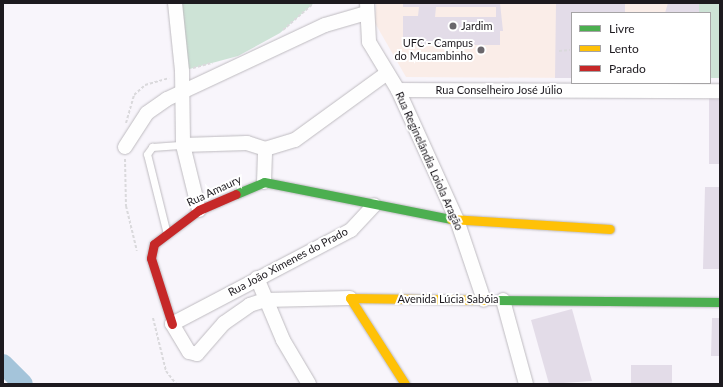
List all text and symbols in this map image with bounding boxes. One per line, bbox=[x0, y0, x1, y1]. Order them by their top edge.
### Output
legend bbox=[571, 12, 711, 84]
place label: Jardim bbox=[461, 19, 493, 33]
marker: Jardim bbox=[448, 21, 458, 31]
text: Livre bbox=[609, 21, 635, 36]
place label: UFC - Campus do Mucambinho bbox=[394, 37, 473, 63]
text: Lento bbox=[609, 41, 639, 56]
marker: UFC - Campus do Mucambinho bbox=[476, 45, 486, 55]
text: Parado bbox=[609, 61, 646, 76]
street label: Rua Conselheiro José Júlio bbox=[435, 83, 563, 97]
street label: Rua Reginelândia Loiola Aragão bbox=[392, 90, 466, 232]
street label: Rua Amaury bbox=[185, 173, 243, 209]
street label: Rua João Ximenes do Prado bbox=[226, 225, 350, 299]
street label: Avenida Lúcia Sabóia bbox=[397, 292, 499, 306]

